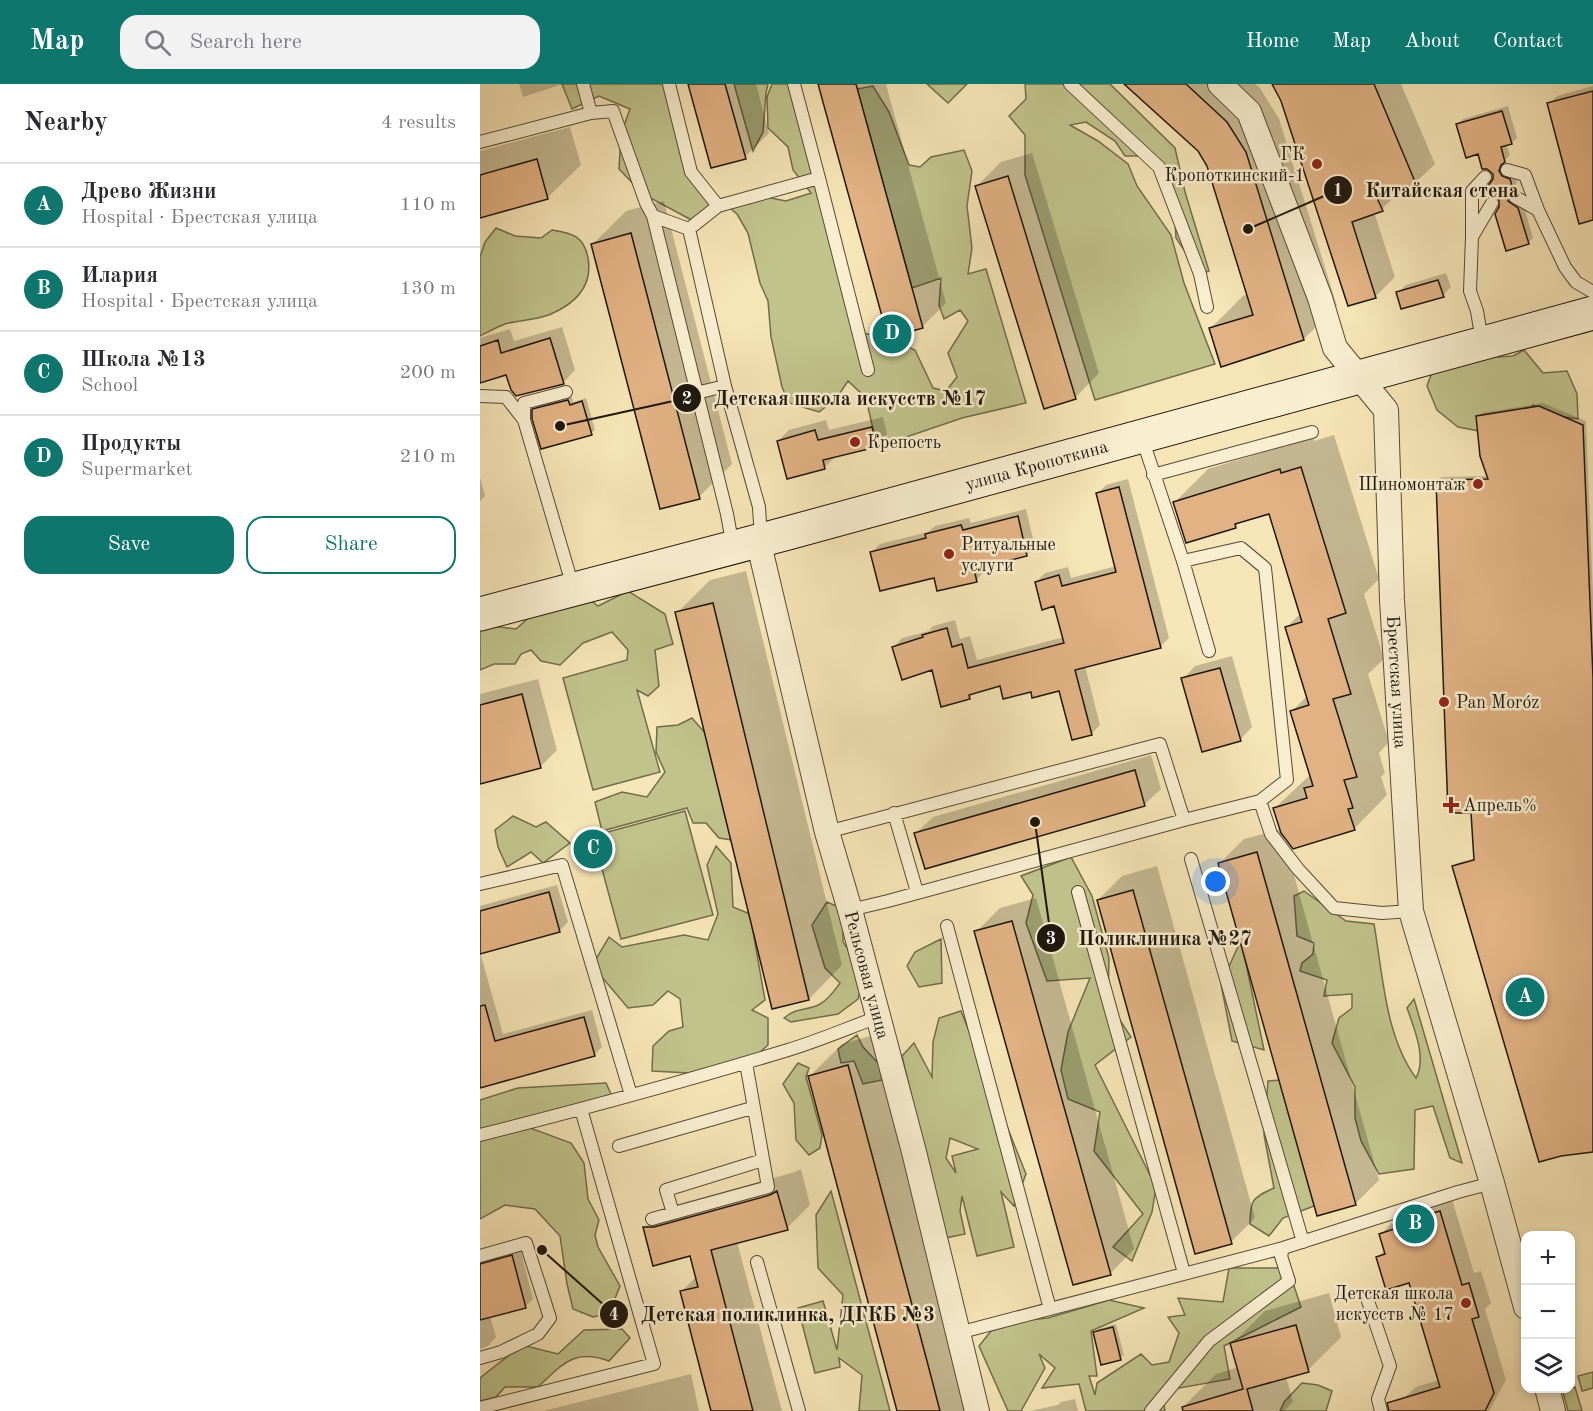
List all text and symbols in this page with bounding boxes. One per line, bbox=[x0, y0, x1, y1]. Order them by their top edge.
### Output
search box bbox=[120, 15, 540, 69]
icon: search bbox=[141, 26, 174, 59]
text: Map bbox=[30, 28, 84, 56]
text: Search here bbox=[189, 31, 302, 53]
text: Home bbox=[1246, 31, 1299, 52]
text: Map bbox=[1332, 31, 1371, 52]
text: About bbox=[1404, 31, 1460, 52]
text: Contact bbox=[1493, 31, 1563, 52]
text: Nearby bbox=[24, 110, 108, 136]
text: 4 results bbox=[381, 113, 456, 133]
place label: ГК Кропоткинский-1 bbox=[1164, 146, 1305, 185]
marker: ГК Кропоткинский-1 bbox=[1310, 157, 1324, 171]
callout: Китайская стена bbox=[1323, 171, 1531, 209]
text: Древо Жизни bbox=[81, 181, 217, 203]
text: 1 bbox=[1333, 182, 1343, 200]
text: Китайская стена bbox=[1365, 182, 1519, 202]
text: A bbox=[36, 195, 51, 215]
text: 110 m bbox=[400, 195, 456, 215]
text: Hospital · Брестская улица bbox=[81, 208, 318, 228]
text: Илария bbox=[81, 265, 158, 287]
text: B bbox=[36, 279, 51, 299]
text: 130 m bbox=[400, 279, 456, 299]
text: Hospital · Брестская улица bbox=[81, 292, 318, 312]
pin: D bbox=[872, 312, 912, 356]
text: Школа №13 bbox=[81, 349, 206, 371]
text: C bbox=[37, 363, 50, 383]
text: 200 m bbox=[400, 363, 456, 383]
text: School bbox=[81, 376, 138, 396]
callout: Детская школа искусств №17 bbox=[672, 379, 998, 417]
text: 2 bbox=[682, 390, 692, 408]
text: Детская школа искусств №17 bbox=[714, 390, 986, 410]
text: Продукты bbox=[81, 433, 181, 455]
place label: Крепость bbox=[867, 434, 941, 452]
marker: Крепость bbox=[848, 435, 862, 449]
street label: улица Кропоткина bbox=[963, 438, 1110, 494]
text: D bbox=[36, 447, 51, 467]
text: 210 m bbox=[400, 447, 456, 467]
text: Supermarket bbox=[81, 460, 192, 480]
place label: Шиномонтаж bbox=[1358, 476, 1466, 494]
marker: Шиномонтаж bbox=[1471, 477, 1485, 491]
button: Save bbox=[24, 516, 234, 574]
button: Share bbox=[246, 516, 456, 574]
place label: Ритуальные услуги bbox=[961, 536, 1056, 575]
marker: Ритуальные услуги bbox=[942, 547, 956, 561]
street label: Брестская улица bbox=[1383, 615, 1409, 749]
place label: Pan Moróz bbox=[1456, 694, 1539, 712]
marker: Pan Moróz bbox=[1437, 695, 1451, 709]
place label: Апрель% bbox=[1463, 797, 1537, 815]
marker: Апрель% bbox=[1444, 798, 1458, 812]
pin: C bbox=[574, 826, 612, 872]
your location bbox=[1201, 867, 1230, 896]
street label: Рельсовая улица bbox=[841, 909, 892, 1041]
callout: Поликлиника №27 bbox=[1036, 919, 1264, 957]
text: 3 bbox=[1046, 930, 1056, 948]
text: Поликлиника №27 bbox=[1078, 930, 1252, 950]
pin: A bbox=[1506, 974, 1544, 1020]
pin: B bbox=[1396, 1202, 1434, 1246]
map controls bbox=[1521, 1231, 1575, 1393]
button: + bbox=[1521, 1231, 1575, 1285]
place label: Детская школа искусств № 17 bbox=[1334, 1285, 1454, 1324]
button: − bbox=[1521, 1285, 1575, 1339]
callout: Детская поликлинка, ДГКБ №3 bbox=[599, 1295, 947, 1333]
marker: Детская школа искусств № 17 bbox=[1459, 1296, 1473, 1310]
text: 4 bbox=[609, 1306, 619, 1324]
text: Детская поликлинка, ДГКБ №3 bbox=[641, 1306, 935, 1326]
button: layers bbox=[1521, 1339, 1575, 1393]

